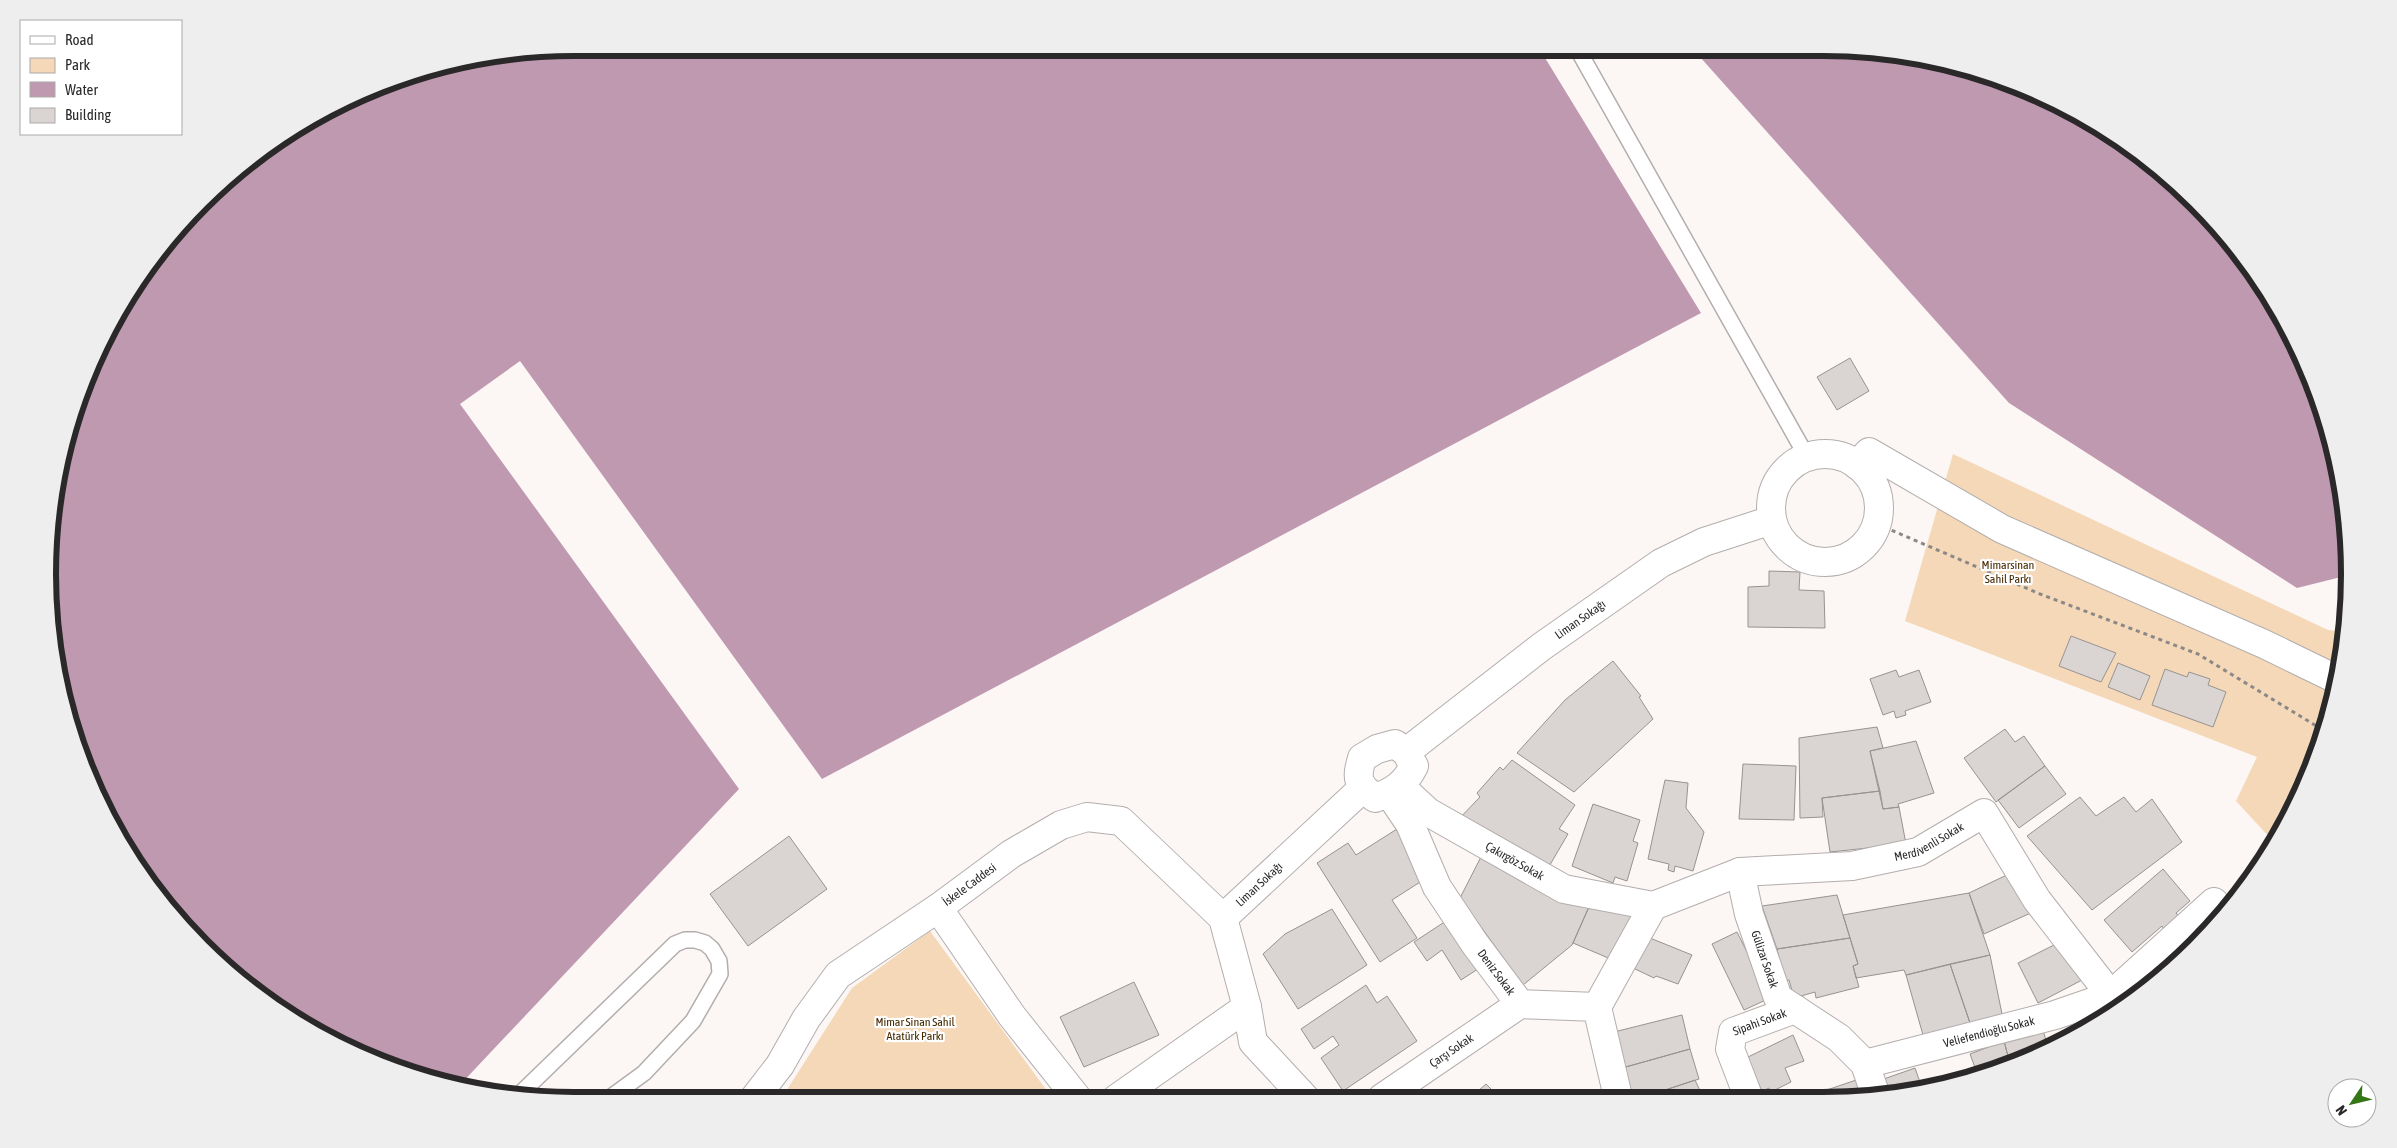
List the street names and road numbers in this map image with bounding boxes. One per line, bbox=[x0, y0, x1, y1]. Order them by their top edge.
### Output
street label: Liman Sokağı bbox=[1552, 597, 1608, 642]
street label: Merdivenli Sokak bbox=[1893, 819, 1967, 864]
street label: Çakırgöz Sokak bbox=[1483, 839, 1547, 884]
street label: Liman Sokağı bbox=[1233, 859, 1285, 909]
street label: İskele Caddesi bbox=[940, 860, 999, 909]
street label: Gülizar Sokak bbox=[1748, 929, 1781, 991]
street label: Deniz Sokak bbox=[1475, 947, 1518, 999]
street label: Sipahi Sokak bbox=[1731, 1006, 1789, 1038]
street label: Veliefendioğlu Sokak bbox=[1942, 1013, 2037, 1051]
street label: Çarşı Sokak bbox=[1427, 1030, 1477, 1071]

